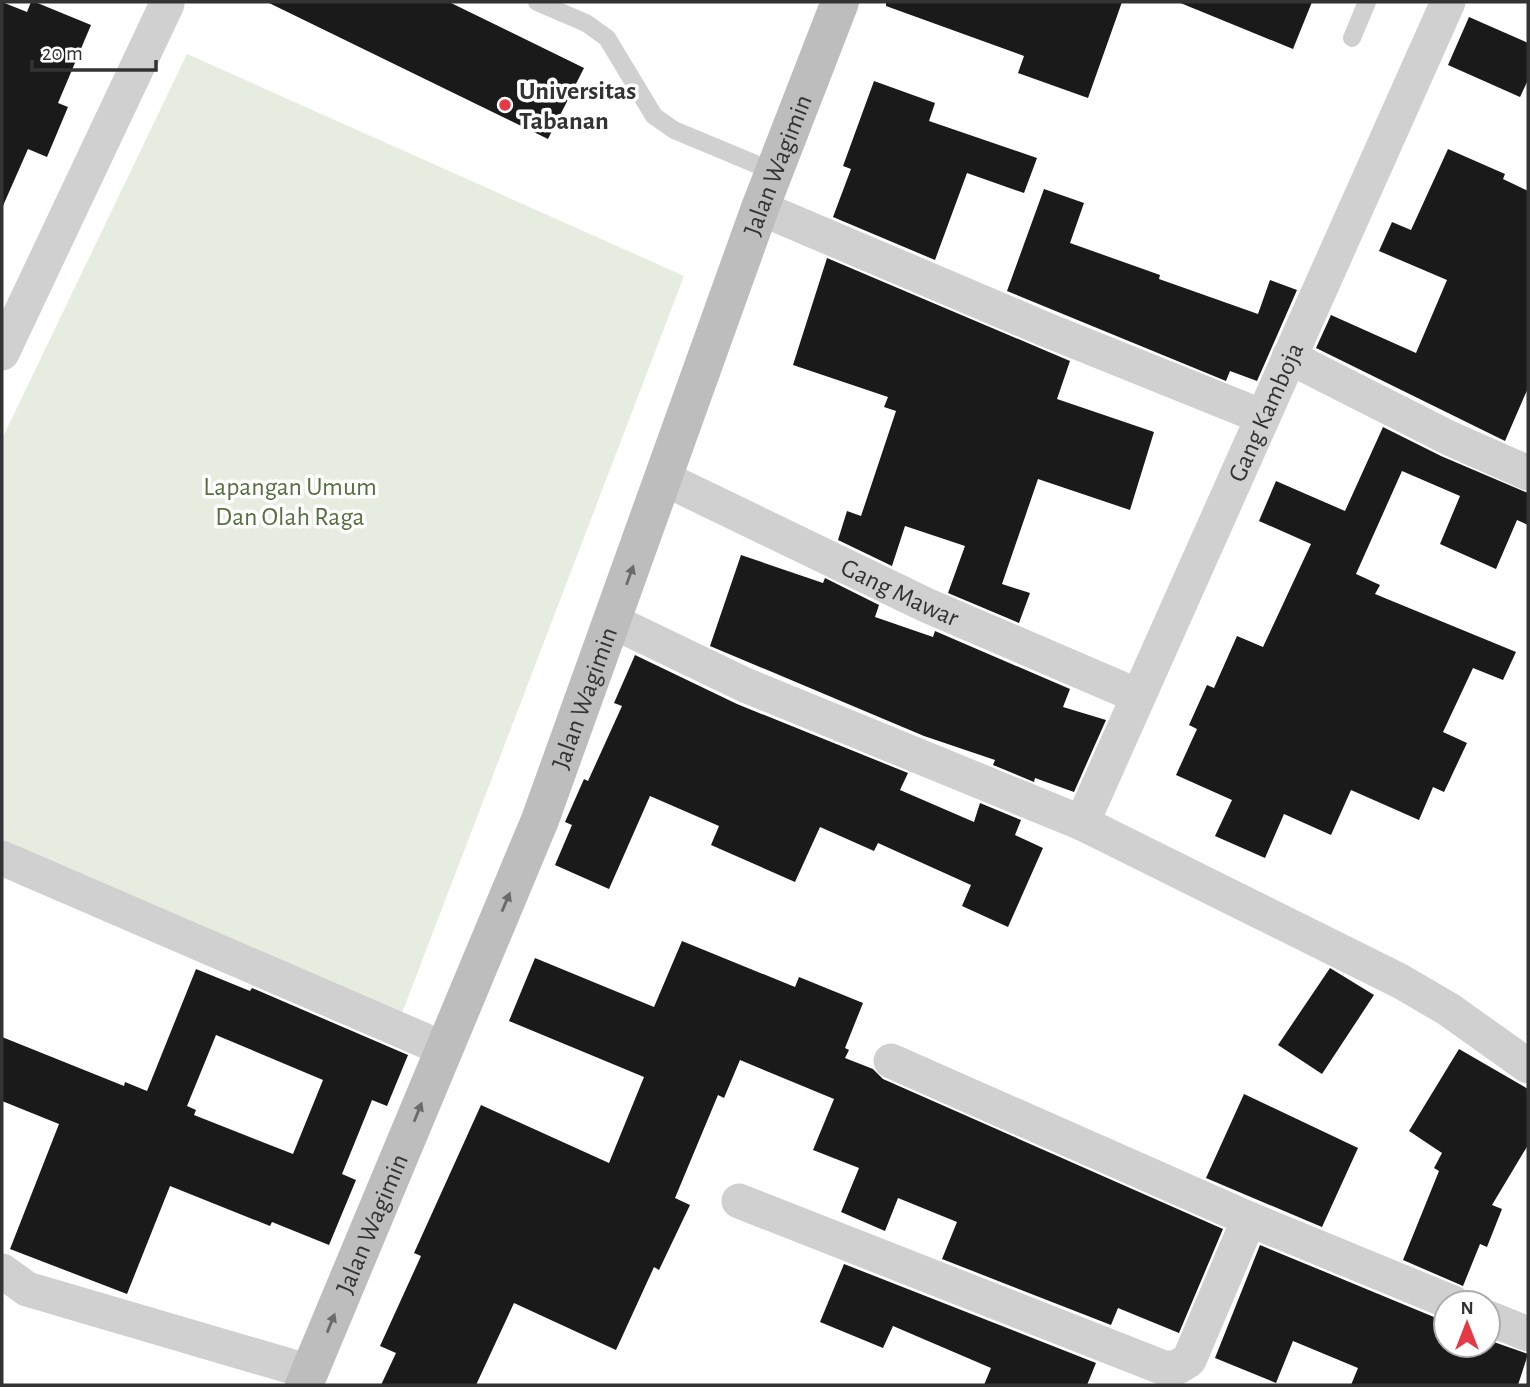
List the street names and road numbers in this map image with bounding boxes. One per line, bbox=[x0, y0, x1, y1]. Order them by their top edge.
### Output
street label: Jalan Wagimin bbox=[739, 91, 817, 239]
street label: Gang Kamboja bbox=[1224, 339, 1308, 486]
street label: Gang Mawar bbox=[837, 554, 963, 632]
street label: Jalan Wagimin bbox=[547, 624, 622, 773]
street label: Jalan Wagimin bbox=[332, 1150, 413, 1298]

